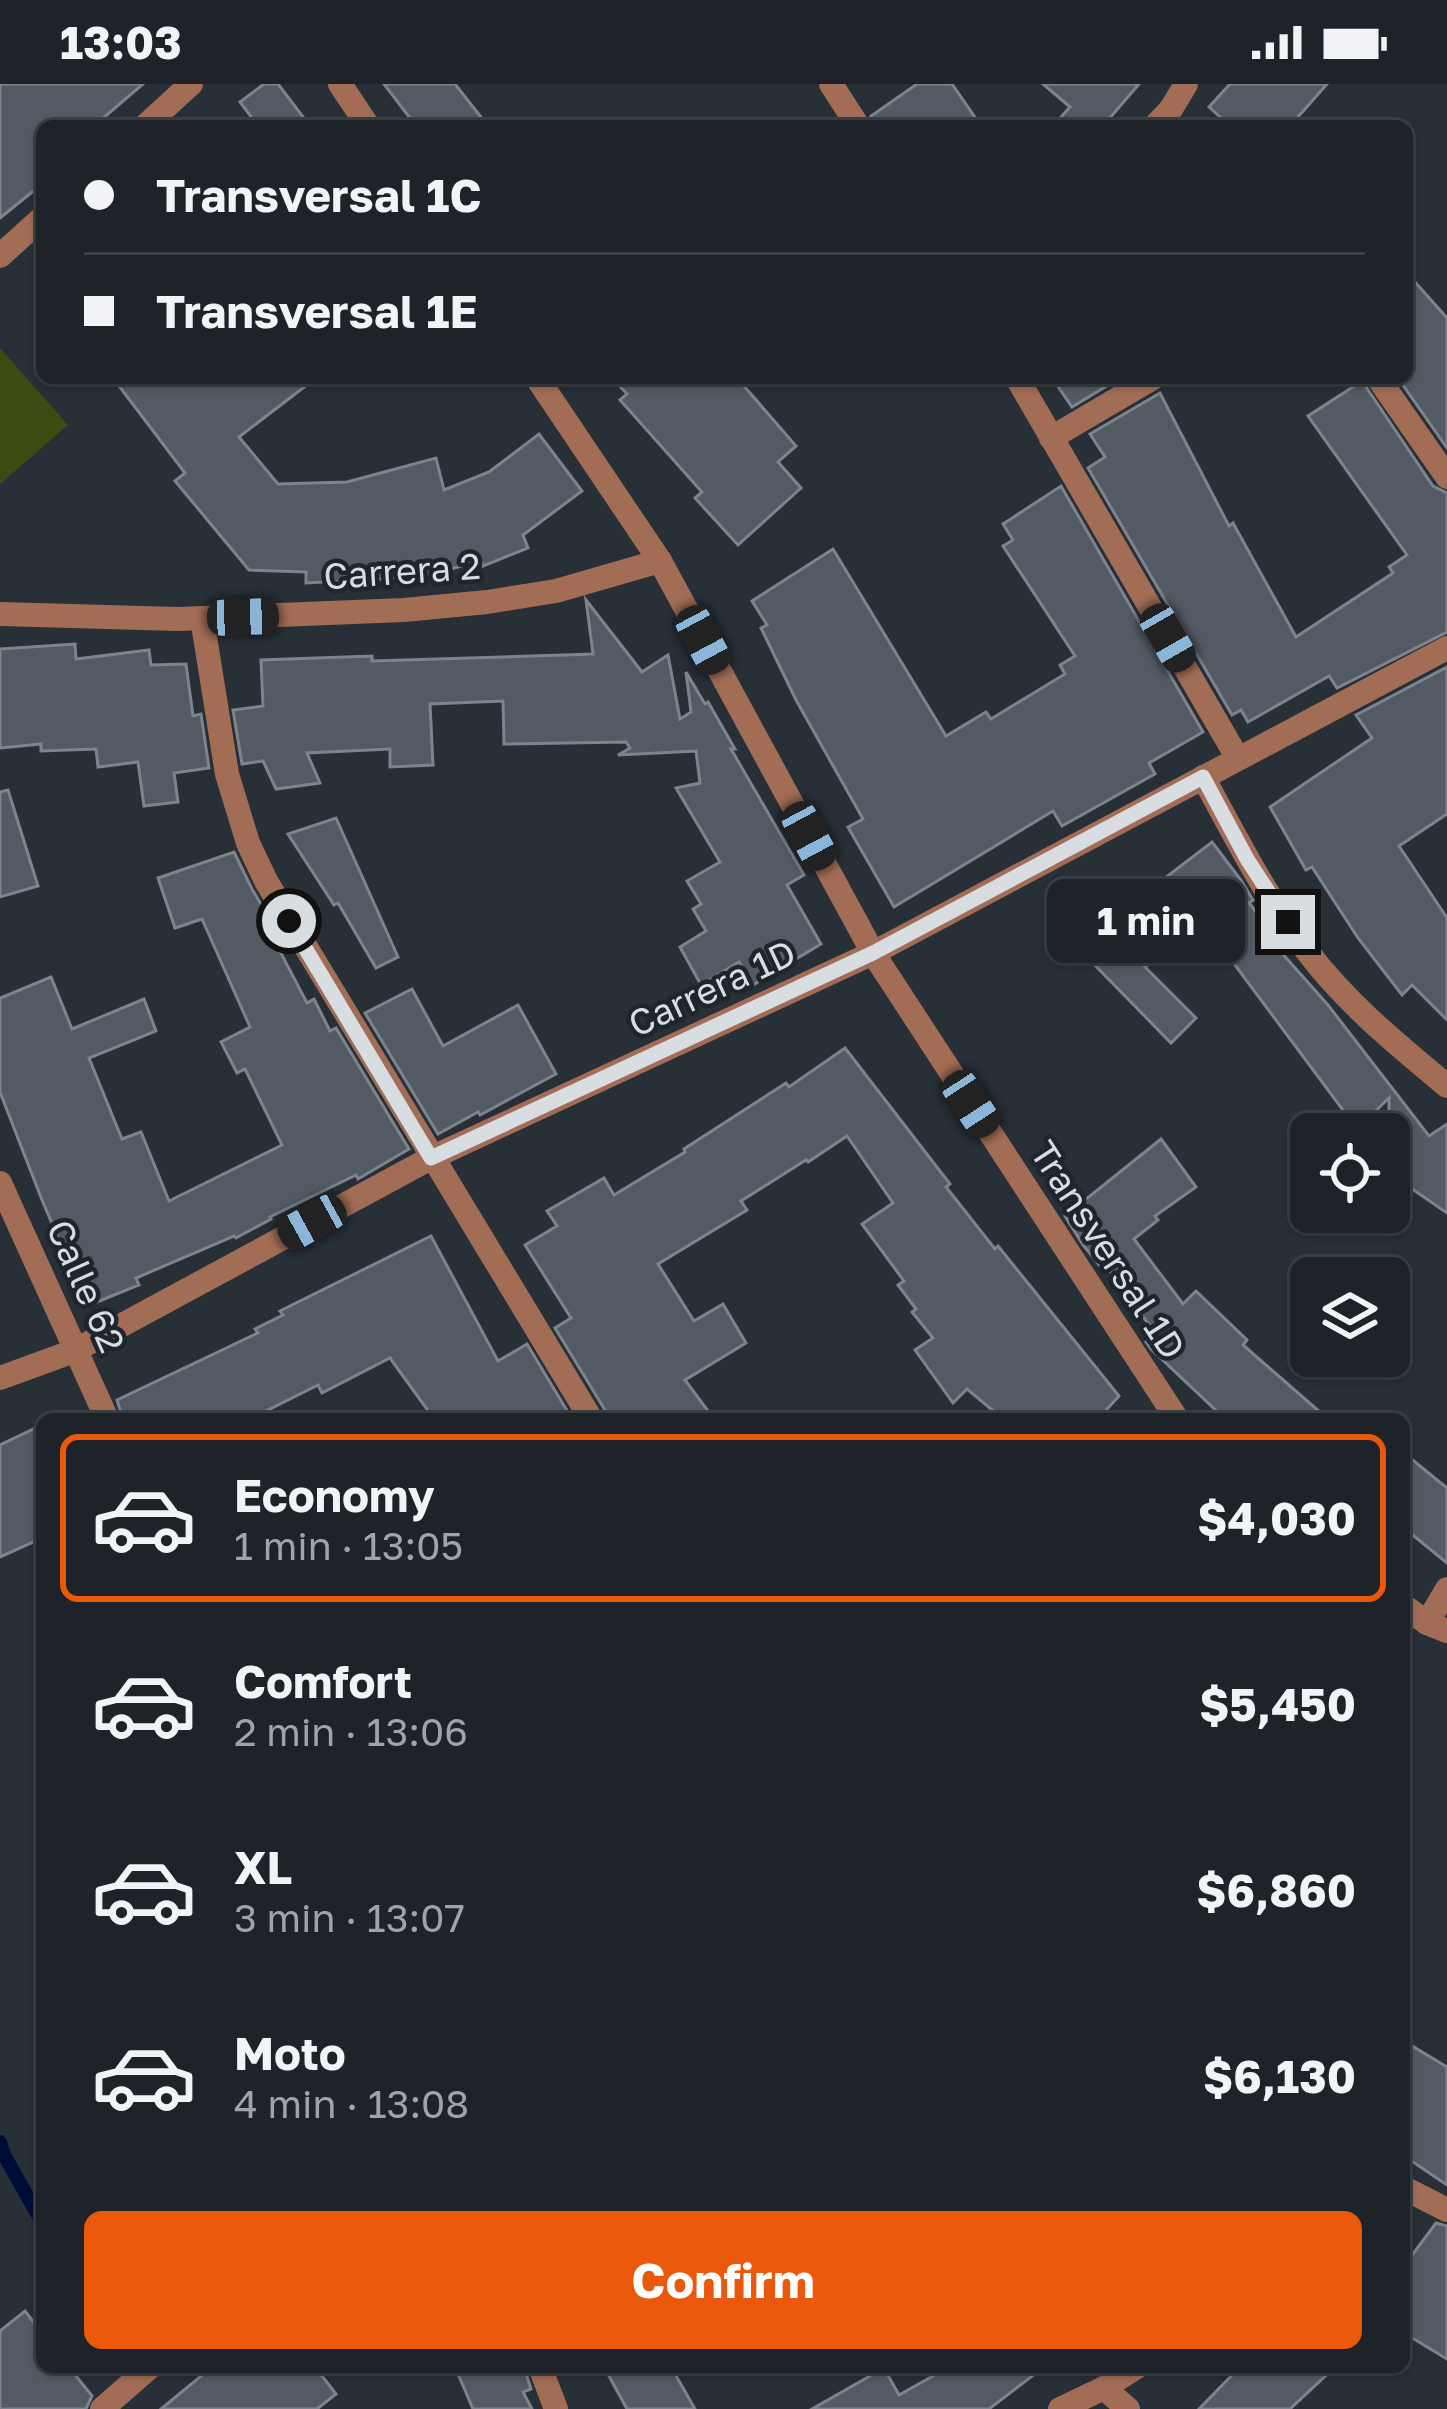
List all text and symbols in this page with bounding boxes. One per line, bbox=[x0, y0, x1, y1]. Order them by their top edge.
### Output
text: 13:03 bbox=[60, 15, 182, 69]
text: Transversal 1C bbox=[156, 168, 481, 222]
text: Transversal 1E bbox=[156, 284, 477, 338]
street label: Carrera 2 bbox=[322, 544, 482, 597]
car bbox=[206, 598, 280, 636]
car bbox=[1134, 598, 1202, 678]
car bbox=[670, 600, 736, 680]
car bbox=[776, 796, 842, 876]
callout: 1 min bbox=[1048, 880, 1246, 964]
route start bbox=[262, 894, 316, 948]
route end bbox=[1261, 895, 1315, 949]
text: 1 min bbox=[1097, 897, 1195, 944]
street label: Carrera 1D bbox=[622, 930, 802, 1045]
car bbox=[936, 1064, 1006, 1144]
map controls bbox=[1290, 1113, 1410, 1377]
button: locate bbox=[1290, 1113, 1410, 1233]
street label: Transversal 1D bbox=[1022, 1133, 1195, 1367]
car bbox=[272, 1189, 352, 1255]
street label: Calle 62 bbox=[38, 1213, 135, 1359]
button: layers bbox=[1290, 1257, 1410, 1377]
icon: car bbox=[90, 1464, 198, 1572]
text: Economy bbox=[234, 1468, 435, 1522]
text: $4,030 bbox=[1197, 1491, 1356, 1545]
text: 1 min · 13:05 bbox=[234, 1522, 463, 1569]
icon: car bbox=[90, 1650, 198, 1758]
text: Comfort bbox=[234, 1654, 412, 1708]
text: $5,450 bbox=[1199, 1677, 1356, 1731]
text: 2 min · 13:06 bbox=[234, 1708, 468, 1755]
icon: car bbox=[90, 1836, 198, 1944]
text: XL bbox=[234, 1840, 292, 1894]
text: $6,860 bbox=[1196, 1863, 1356, 1917]
text: 3 min · 13:07 bbox=[234, 1894, 465, 1941]
icon: car bbox=[90, 2022, 198, 2130]
text: Moto bbox=[234, 2026, 346, 2080]
text: $6,130 bbox=[1203, 2049, 1356, 2103]
text: 4 min · 13:08 bbox=[234, 2080, 469, 2127]
button: Confirm bbox=[84, 2211, 1362, 2349]

